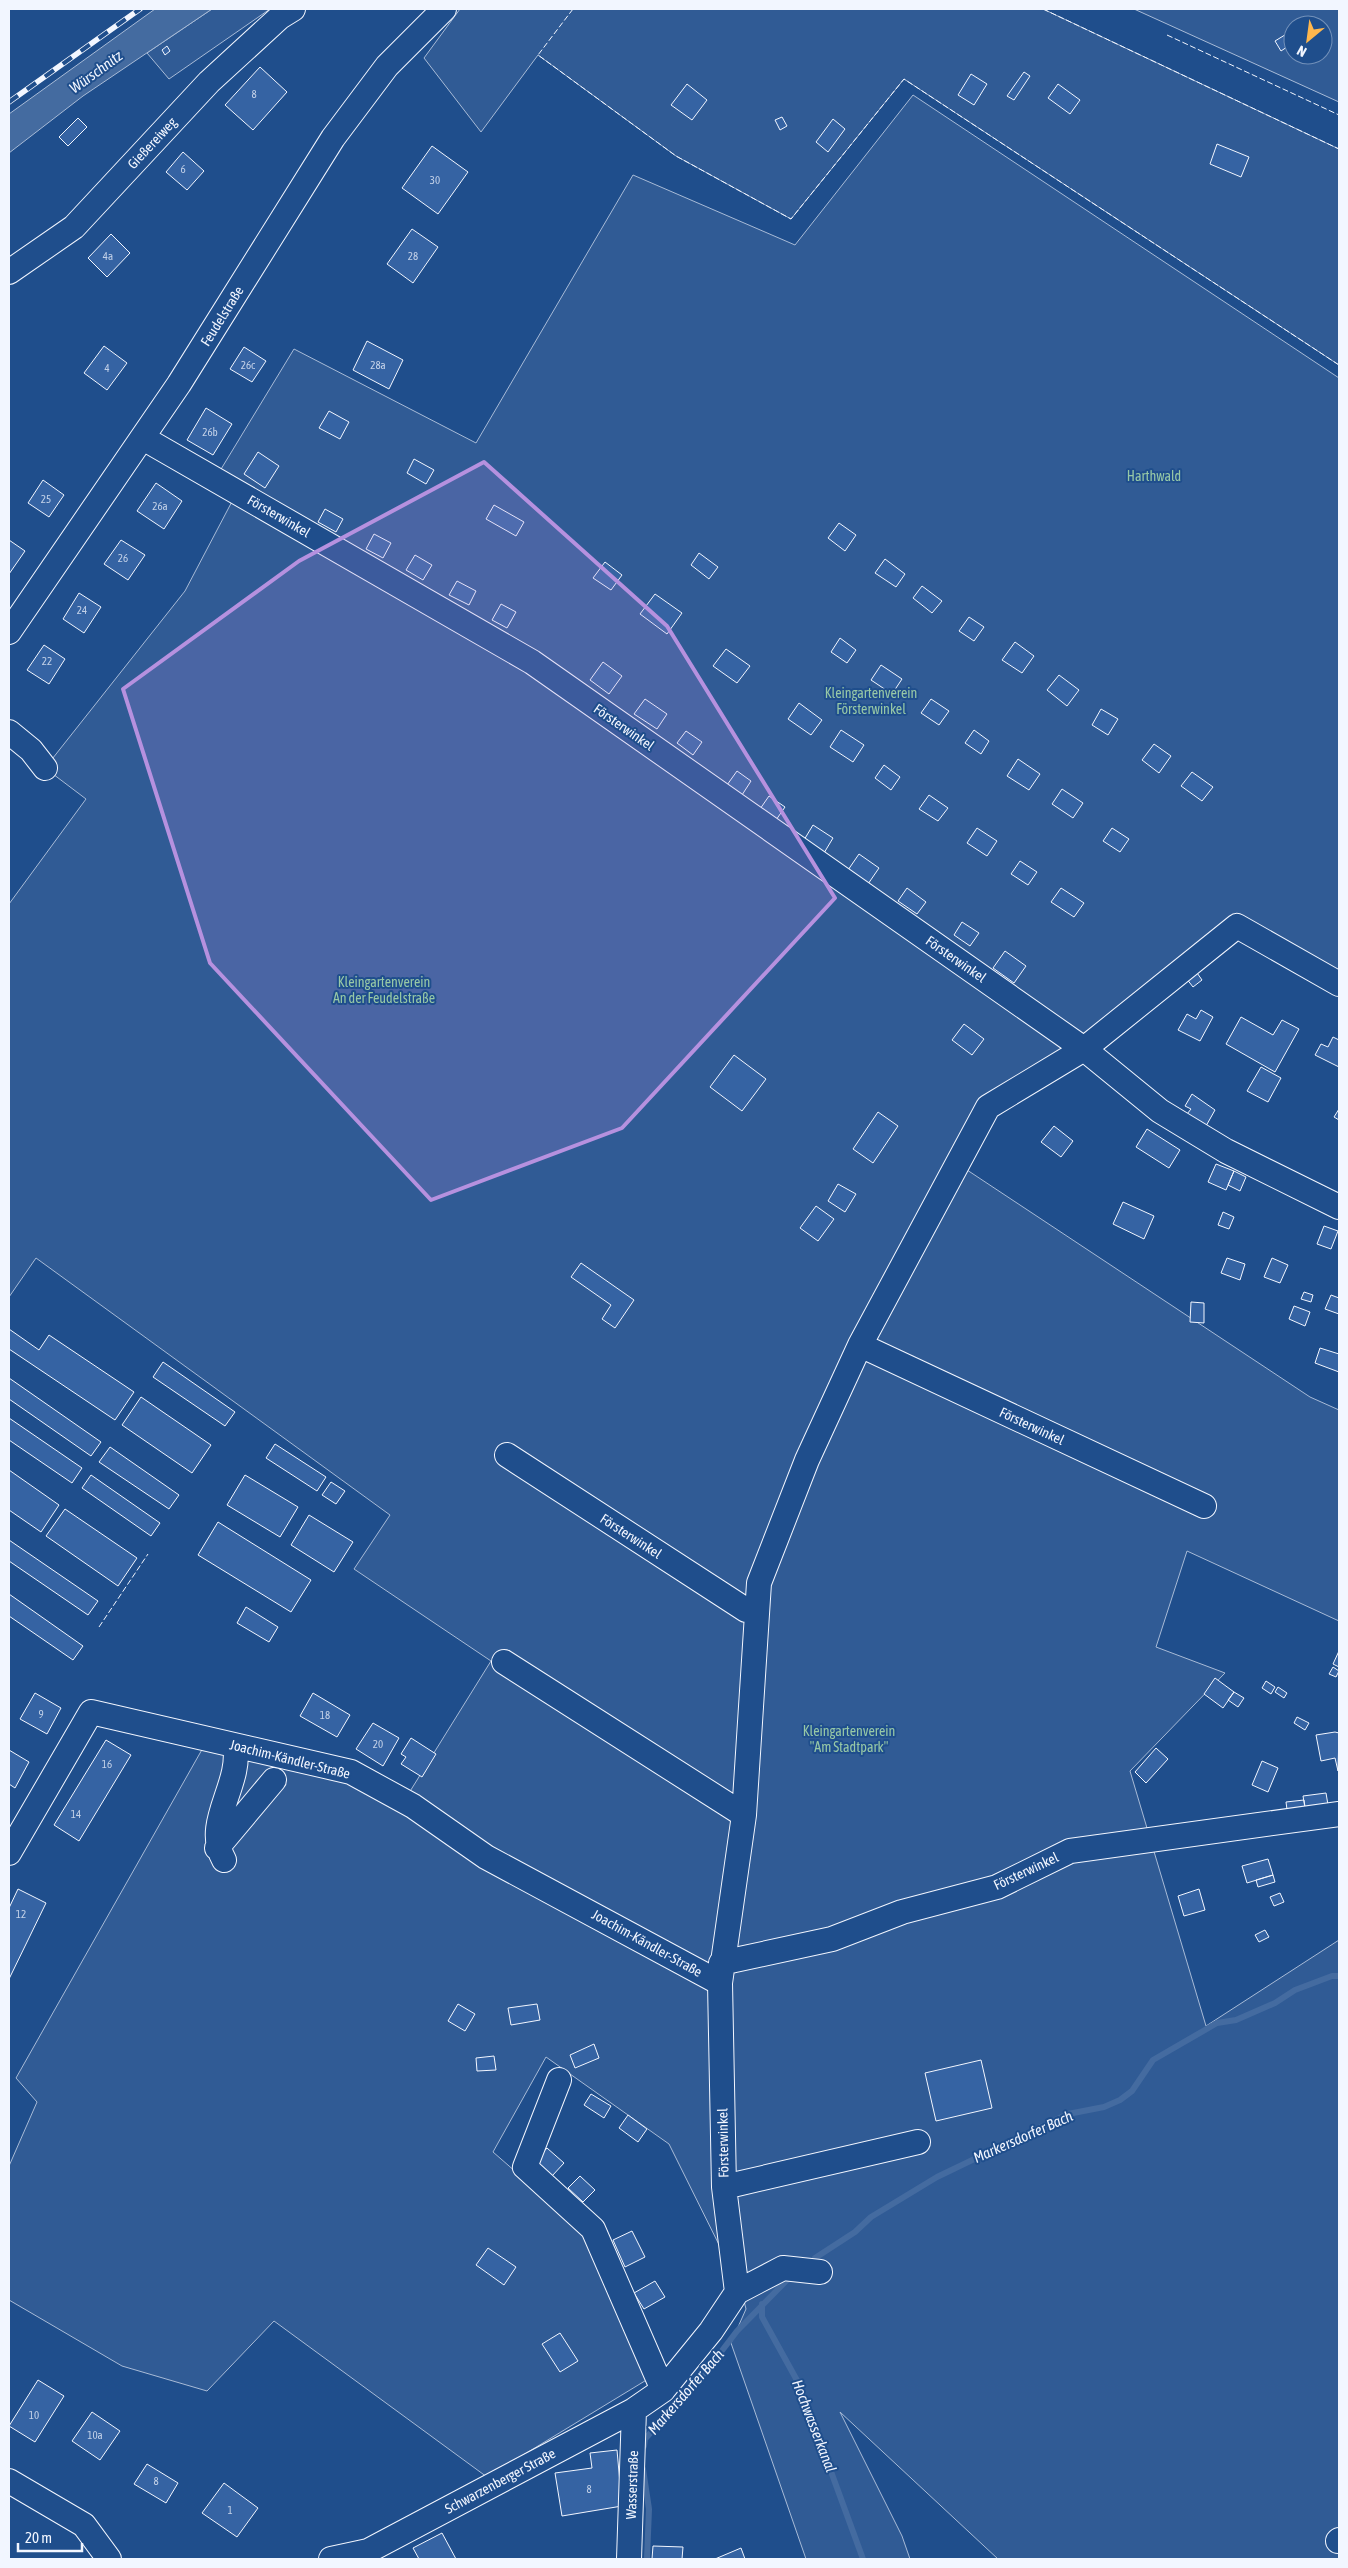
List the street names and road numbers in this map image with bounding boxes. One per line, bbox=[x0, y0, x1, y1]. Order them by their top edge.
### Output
street label: Gießereiweg bbox=[124, 114, 180, 172]
street label: Feudelstraße bbox=[197, 283, 247, 349]
street label: Försterwinkel bbox=[245, 492, 313, 540]
street label: Försterwinkel bbox=[591, 700, 657, 754]
street label: Försterwinkel bbox=[923, 932, 989, 986]
street label: Försterwinkel bbox=[997, 1404, 1067, 1448]
street label: Försterwinkel bbox=[597, 1510, 665, 1562]
street label: Joachim-Kändler-Straße bbox=[228, 1736, 352, 1782]
street label: Försterwinkel bbox=[991, 1849, 1061, 1893]
street label: Joachim-Kändler-Straße bbox=[589, 1906, 705, 1980]
street label: Försterwinkel bbox=[714, 2108, 732, 2178]
street label: Schwarzenberger Straße bbox=[442, 2445, 558, 2517]
street label: Wasserstraße bbox=[623, 2450, 641, 2520]

